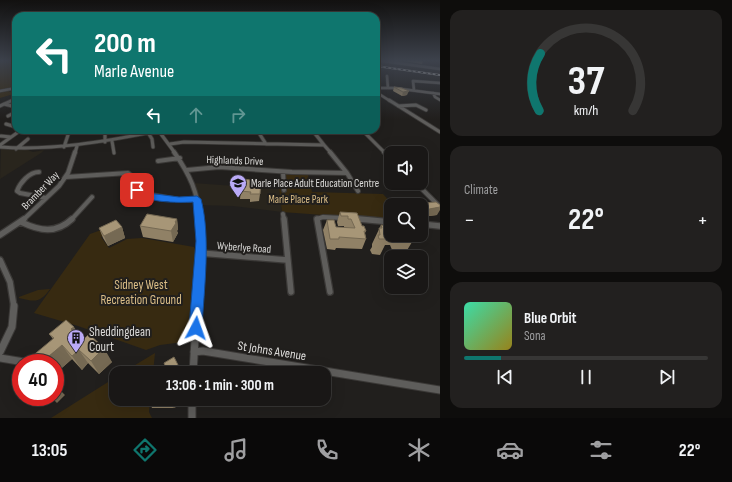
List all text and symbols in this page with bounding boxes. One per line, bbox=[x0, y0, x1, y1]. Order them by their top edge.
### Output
text: 200 m bbox=[94, 27, 156, 60]
icon: left bbox=[28, 28, 80, 80]
text: 37 bbox=[568, 57, 605, 106]
text: Marle Avenue bbox=[94, 61, 174, 82]
text: km/h bbox=[574, 102, 598, 119]
icon: left bbox=[143, 104, 165, 126]
icon: ahead bbox=[185, 104, 207, 126]
icon: right bbox=[227, 104, 249, 126]
map controls bbox=[384, 146, 428, 294]
button: sound bbox=[384, 146, 428, 190]
street label: Highlands Drive bbox=[206, 153, 264, 168]
street label: Bramber Way bbox=[19, 168, 62, 212]
pin bbox=[120, 173, 154, 207]
school or university icon: Marle Place Adult Education Centre bbox=[228, 173, 248, 198]
place label: Marle Place Adult Education Centre bbox=[251, 177, 379, 190]
icon: arrive bbox=[126, 179, 148, 201]
text: Climate bbox=[464, 182, 498, 198]
park label: Marle Place Park bbox=[268, 193, 329, 206]
button: search bbox=[384, 198, 428, 242]
text: 22° bbox=[568, 202, 604, 238]
text: − bbox=[464, 207, 475, 234]
text: + bbox=[697, 207, 708, 234]
street label: Wyberlye Road bbox=[216, 239, 272, 256]
button: layers bbox=[384, 250, 428, 294]
park label: Sidney West Recreation Ground bbox=[100, 277, 182, 308]
position arrow bbox=[175, 307, 217, 349]
text: Blue Orbit bbox=[524, 309, 576, 328]
place label: Sheddingdean Court bbox=[89, 324, 151, 355]
building icon: Sheddingdean Court bbox=[66, 328, 86, 353]
text: Sona bbox=[524, 328, 546, 344]
street label: St Johns Avenue bbox=[236, 338, 307, 364]
speed limit sign: 40 bbox=[12, 354, 64, 406]
icon: previous bbox=[494, 366, 516, 388]
icon: pause bbox=[575, 366, 597, 388]
icon: next bbox=[656, 366, 678, 388]
text: 13:06 · 1 min · 300 m bbox=[166, 376, 274, 395]
icon: directions bbox=[131, 436, 159, 464]
icon: music bbox=[222, 436, 250, 464]
icon: phone bbox=[313, 436, 341, 464]
icon: climate bbox=[405, 436, 433, 464]
icon: car bbox=[496, 436, 524, 464]
icon: filters bbox=[587, 436, 615, 464]
text: 13:05 bbox=[32, 440, 67, 461]
text: 22° bbox=[679, 440, 700, 461]

